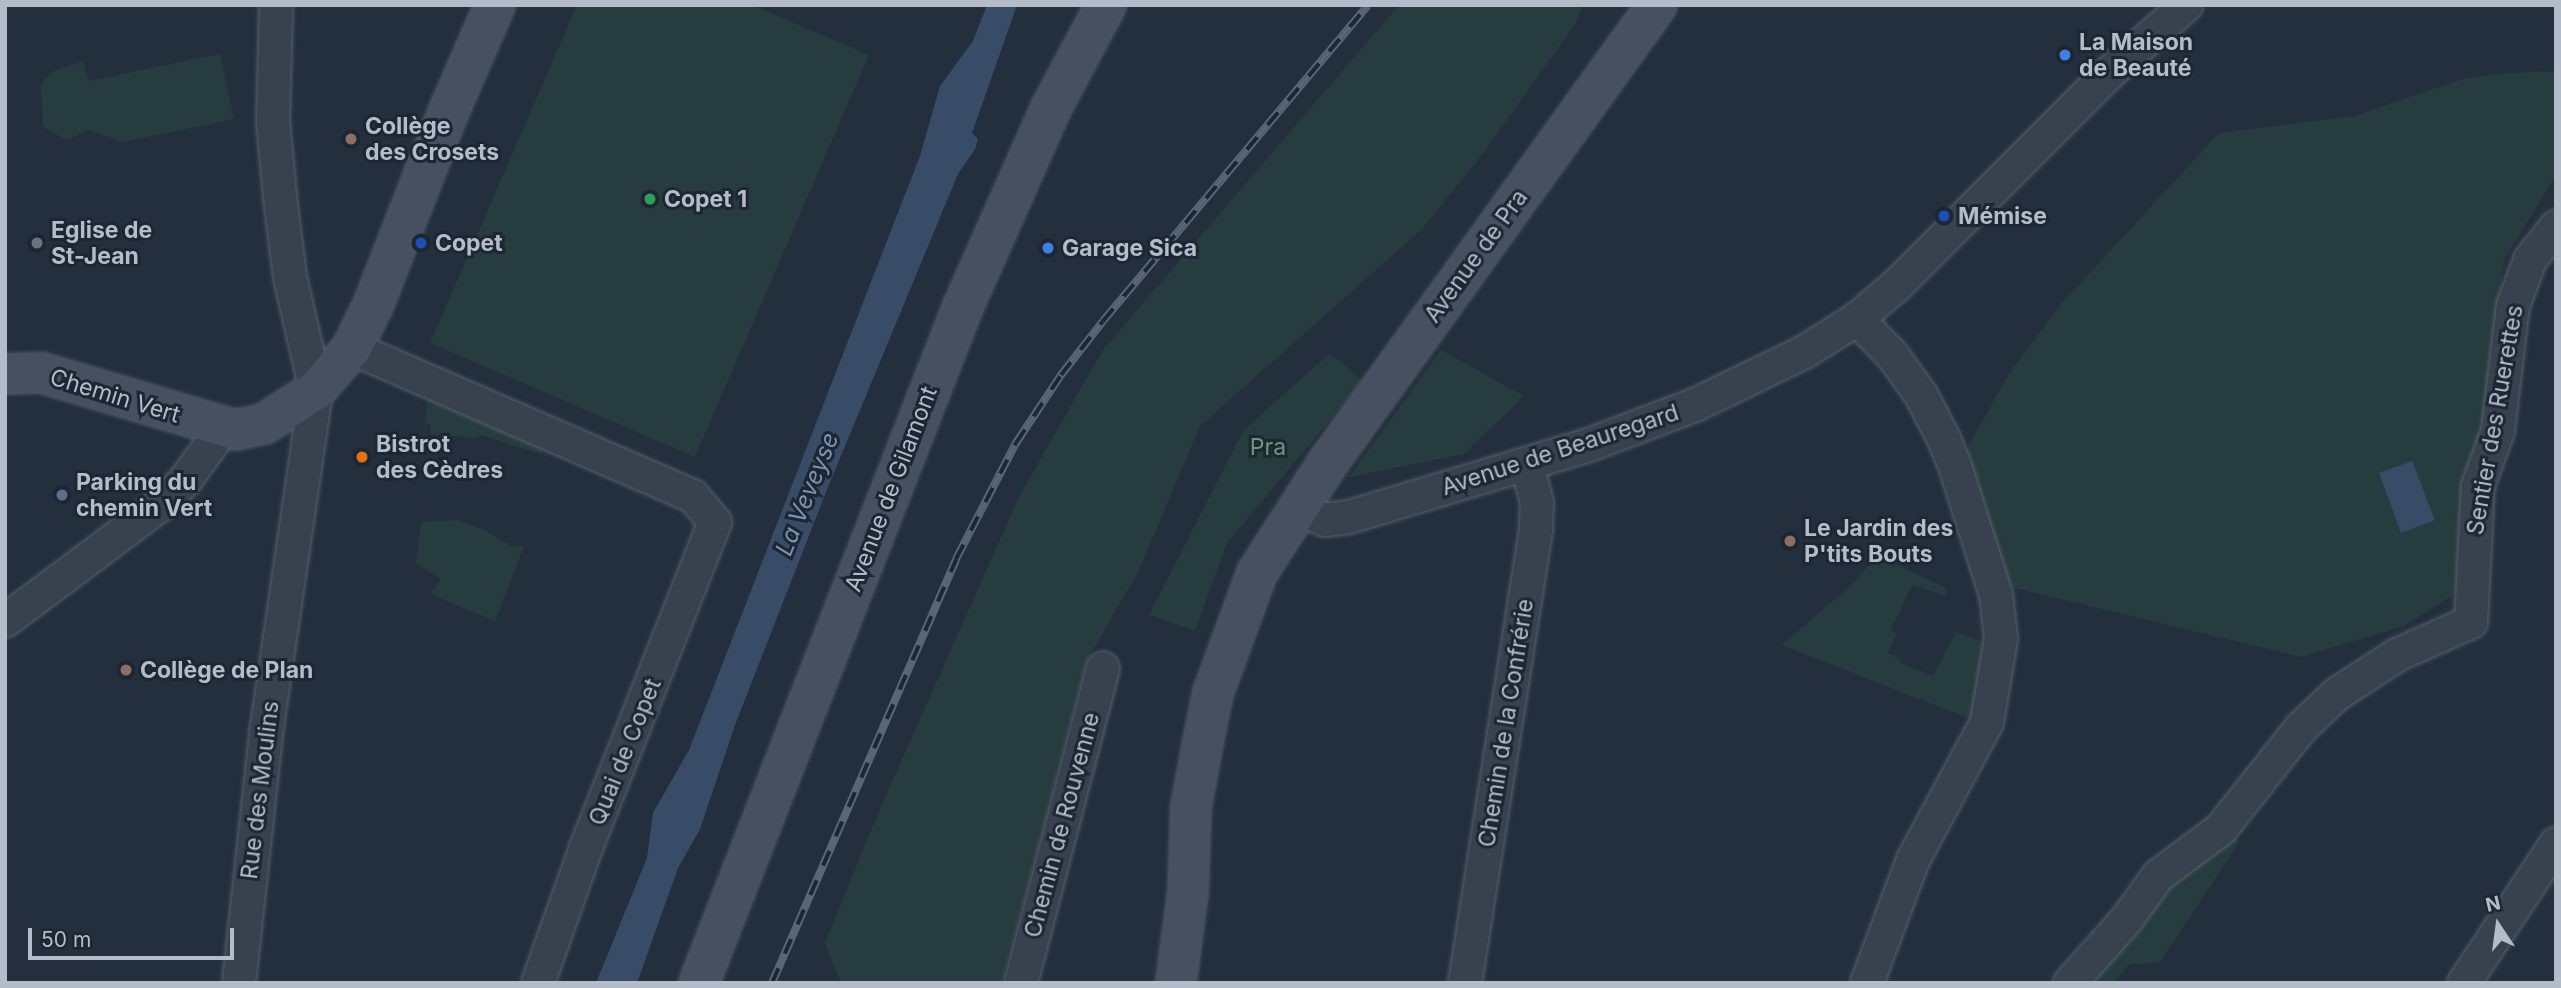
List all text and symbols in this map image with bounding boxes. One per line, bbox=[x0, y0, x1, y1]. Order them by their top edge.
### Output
place label: La Maison de Beauté bbox=[2079, 28, 2193, 82]
marker: La Maison de Beauté bbox=[2057, 47, 2073, 63]
place label: Collège des Crosets bbox=[365, 112, 499, 166]
marker: Collège des Crosets bbox=[343, 131, 359, 147]
street label: Avenue de Pra bbox=[1419, 184, 1533, 328]
place label: Copet 1 bbox=[664, 185, 747, 213]
marker: Copet 1 bbox=[642, 191, 658, 207]
place label: Mémise bbox=[1958, 202, 2047, 230]
marker: Mémise bbox=[1936, 208, 1952, 224]
place label: Eglise de St-Jean bbox=[51, 216, 152, 270]
place label: Copet bbox=[435, 229, 503, 257]
place label: Garage Sica bbox=[1062, 234, 1197, 262]
marker: Eglise de St-Jean bbox=[29, 235, 45, 251]
marker: Copet bbox=[413, 235, 429, 251]
marker: Garage Sica bbox=[1040, 240, 1056, 256]
street label: Sentier des Ruerettes bbox=[2461, 303, 2529, 537]
street label: Chemin Vert bbox=[47, 363, 183, 429]
street label: Avenue de Gilamont bbox=[839, 383, 943, 595]
street label: Avenue de Beauregard bbox=[1438, 399, 1682, 501]
water label: La Veveyse bbox=[769, 428, 845, 560]
place label: Bistrot des Cèdres bbox=[376, 430, 503, 484]
park label: Pra bbox=[1250, 433, 1286, 461]
marker: Bistrot des Cèdres bbox=[354, 449, 370, 465]
place label: Parking du chemin Vert bbox=[76, 468, 212, 522]
marker: Parking du chemin Vert bbox=[54, 487, 70, 503]
place label: Le Jardin des P'tits Bouts bbox=[1804, 514, 1953, 568]
marker: Le Jardin des P'tits Bouts bbox=[1782, 533, 1798, 549]
street label: Chemin de la Confrérie bbox=[1473, 597, 1539, 849]
place label: Collège de Plan bbox=[140, 656, 313, 684]
marker: Collège de Plan bbox=[118, 662, 134, 678]
street label: Quai de Copet bbox=[583, 675, 667, 829]
street label: Rue des Moulins bbox=[235, 699, 285, 881]
street label: Chemin de Rouvenne bbox=[1019, 709, 1105, 941]
north arrow bbox=[2463, 890, 2533, 960]
text: N bbox=[2484, 891, 2503, 917]
scale bar bbox=[32, 914, 238, 958]
text: 50 m bbox=[41, 927, 91, 952]

